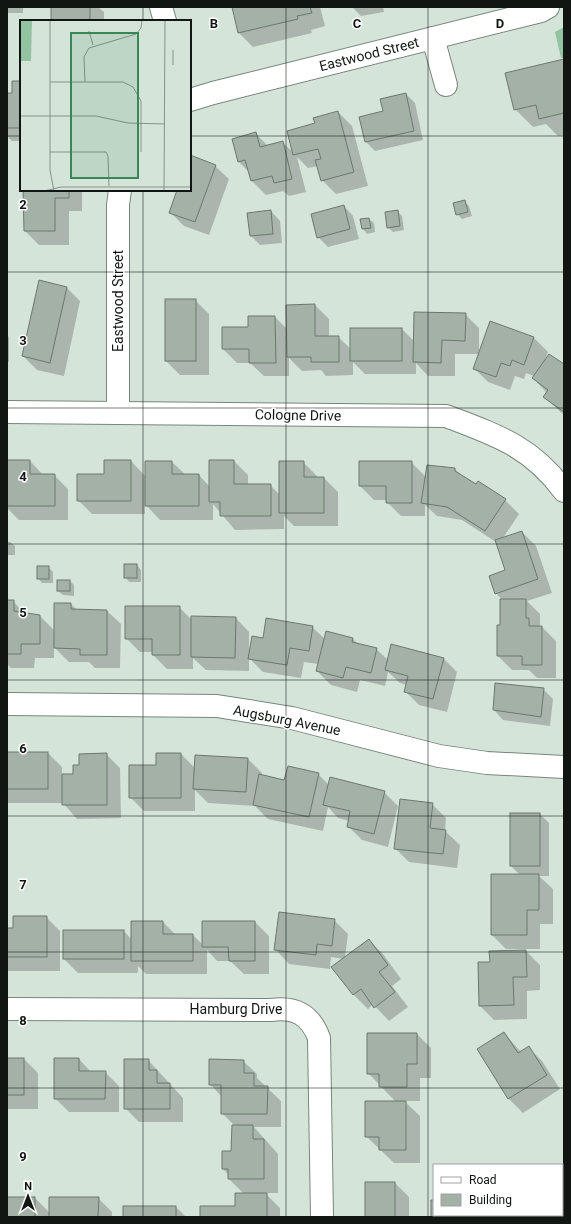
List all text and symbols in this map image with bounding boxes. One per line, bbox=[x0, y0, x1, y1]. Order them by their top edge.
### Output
text: B bbox=[210, 16, 218, 31]
text: C bbox=[353, 16, 362, 31]
text: D bbox=[496, 16, 504, 31]
inset map bbox=[20, 20, 191, 191]
street label: Eastwood Street bbox=[317, 34, 421, 74]
text: 2 bbox=[19, 197, 27, 212]
street label: Eastwood Street bbox=[110, 249, 126, 352]
text: 3 bbox=[19, 333, 27, 348]
street label: Cologne Drive bbox=[255, 406, 341, 424]
text: 4 bbox=[19, 469, 27, 484]
text: 5 bbox=[19, 605, 27, 620]
street label: Augsburg Avenue bbox=[232, 702, 342, 738]
text: 6 bbox=[19, 741, 27, 756]
text: 7 bbox=[19, 877, 27, 892]
street label: Hamburg Drive bbox=[190, 1001, 282, 1017]
text: 8 bbox=[19, 1013, 27, 1028]
text: 9 bbox=[19, 1149, 27, 1164]
legend bbox=[433, 1164, 563, 1216]
text: Road bbox=[469, 1173, 497, 1187]
north arrow bbox=[8, 1176, 48, 1216]
text: N bbox=[24, 1180, 32, 1193]
text: Building bbox=[469, 1193, 512, 1207]

